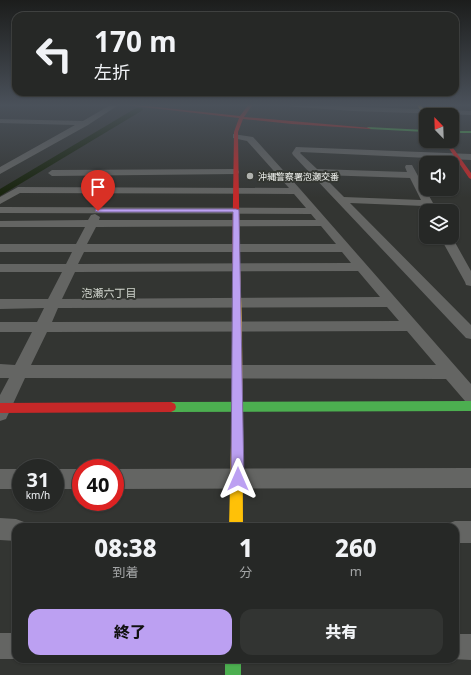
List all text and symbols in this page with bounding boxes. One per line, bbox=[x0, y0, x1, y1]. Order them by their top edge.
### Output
text: 170 m bbox=[94, 22, 177, 60]
icon: left bbox=[28, 28, 80, 80]
text: 左折 bbox=[94, 60, 130, 84]
north arrow bbox=[419, 108, 459, 148]
map controls bbox=[419, 108, 459, 244]
button: sound bbox=[419, 156, 459, 196]
pin bbox=[81, 170, 115, 211]
place label: 沖縄警察署泡瀬交番 bbox=[258, 170, 339, 183]
marker: 沖縄警察署泡瀬交番 bbox=[245, 171, 255, 181]
icon: arrive bbox=[87, 176, 109, 198]
button: layers bbox=[419, 204, 459, 244]
district label: 泡瀬六丁目 bbox=[82, 285, 137, 300]
position arrow bbox=[217, 458, 259, 500]
speed limit sign: 40 bbox=[72, 459, 124, 511]
text: 31 bbox=[27, 466, 49, 493]
text: km/h bbox=[26, 488, 50, 502]
text: 08:38 bbox=[94, 531, 157, 564]
text: 1 bbox=[239, 531, 253, 564]
text: 260 bbox=[335, 531, 377, 564]
text: m bbox=[350, 562, 362, 580]
text: 到着 bbox=[112, 563, 138, 581]
text: 分 bbox=[239, 563, 252, 581]
button: 終了 bbox=[28, 609, 232, 655]
button: 共有 bbox=[240, 609, 443, 655]

